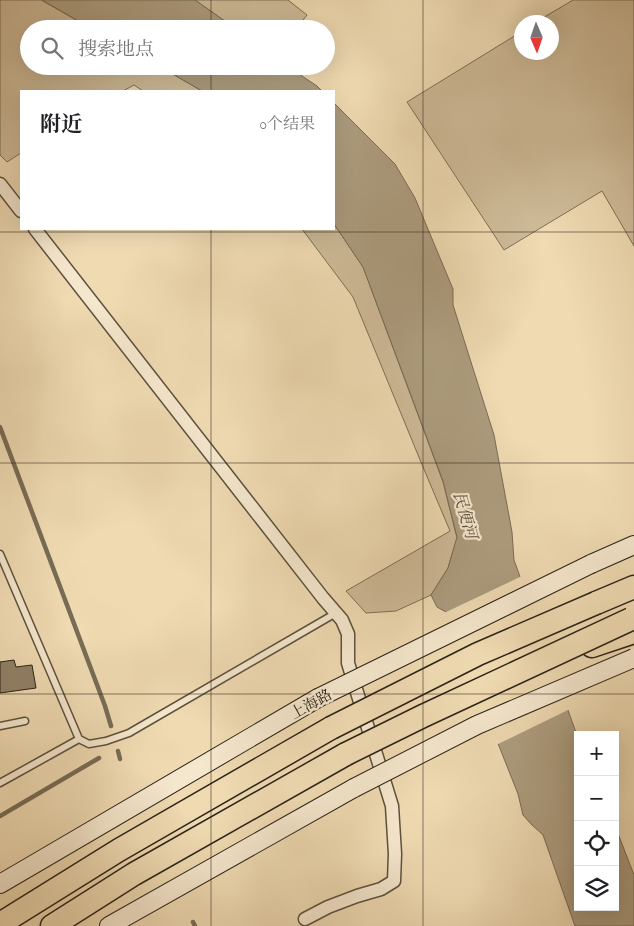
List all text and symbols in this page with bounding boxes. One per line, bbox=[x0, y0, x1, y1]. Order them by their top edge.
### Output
north arrow bbox=[514, 15, 559, 60]
search box bbox=[20, 20, 335, 75]
icon: search bbox=[38, 34, 66, 62]
text: 搜索地点 bbox=[78, 38, 154, 62]
text: 附近 bbox=[40, 112, 82, 139]
text: 0个结果 bbox=[259, 115, 315, 135]
water label: 民便河 bbox=[448, 490, 481, 544]
street label: 上海路 bbox=[287, 685, 336, 724]
map controls bbox=[574, 731, 619, 911]
button: + bbox=[574, 731, 619, 776]
button: − bbox=[574, 776, 619, 821]
button: locate bbox=[574, 821, 619, 866]
button: layers bbox=[574, 866, 619, 911]

